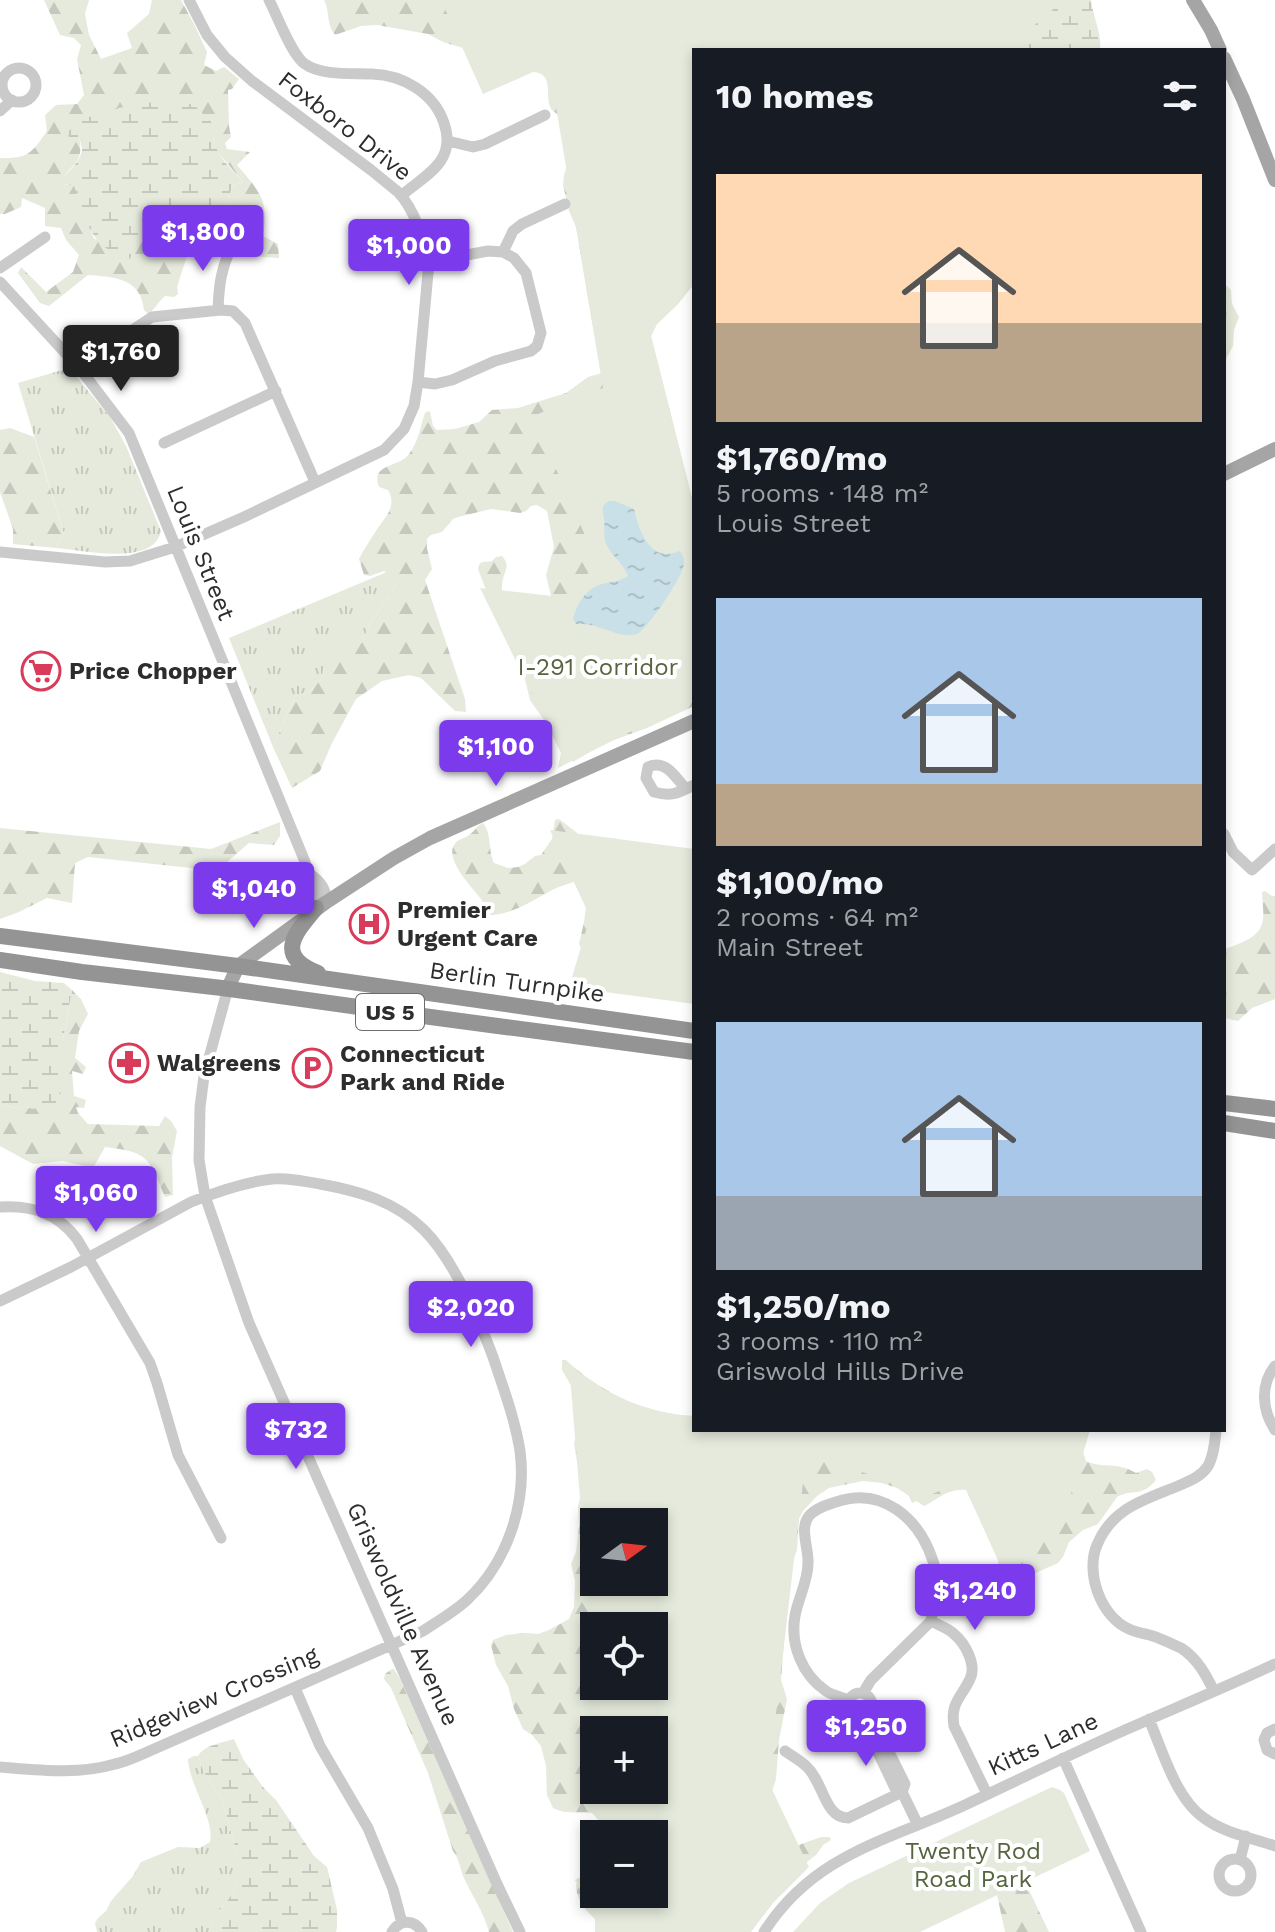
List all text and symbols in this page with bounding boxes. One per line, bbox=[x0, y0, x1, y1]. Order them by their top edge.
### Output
street label: Foxboro Drive bbox=[273, 65, 417, 187]
icon: filters bbox=[1158, 74, 1202, 118]
text: 10 homes bbox=[716, 76, 874, 116]
pin: $1,800 bbox=[138, 205, 268, 273]
text: $1,800 bbox=[160, 216, 246, 246]
pin: $1,000 bbox=[344, 219, 474, 287]
icon: home bbox=[887, 226, 1031, 370]
text: $1,000 bbox=[366, 230, 452, 260]
pin: $1,760 bbox=[56, 325, 186, 393]
text: $1,760 bbox=[81, 336, 161, 366]
text: $1,760/mo bbox=[716, 438, 887, 478]
text: 5 rooms · 148 m² bbox=[716, 478, 928, 508]
street label: Louis Street bbox=[161, 482, 241, 624]
text: Louis Street bbox=[716, 508, 871, 538]
supermarket icon: Price Chopper bbox=[20, 650, 62, 692]
icon: home bbox=[887, 650, 1031, 794]
park label: I-291 Corridor bbox=[518, 653, 679, 681]
place label: Price Chopper bbox=[69, 657, 237, 685]
pin: $1,100 bbox=[431, 720, 561, 788]
text: $1,100 bbox=[457, 731, 535, 761]
pin: $1,040 bbox=[189, 862, 319, 930]
text: $1,100/mo bbox=[716, 862, 884, 902]
text: $1,040 bbox=[211, 873, 297, 903]
place label: Premier Urgent Care bbox=[397, 896, 538, 952]
text: 2 rooms · 64 m² bbox=[716, 902, 918, 932]
hospital icon: Premier Urgent Care bbox=[348, 903, 390, 945]
text: Main Street bbox=[716, 932, 863, 962]
street label: Berlin Turnpike bbox=[428, 956, 606, 1008]
road number: US 5 bbox=[356, 994, 424, 1030]
place label: Connecticut Park and Ride bbox=[340, 1040, 505, 1096]
pharmacy icon: Walgreens bbox=[108, 1042, 150, 1084]
parking icon: Connecticut Park and Ride bbox=[291, 1047, 333, 1089]
place label: Walgreens bbox=[157, 1049, 281, 1077]
icon: home bbox=[887, 1074, 1031, 1218]
pin: $1,060 bbox=[31, 1166, 161, 1234]
text: $1,060 bbox=[54, 1177, 138, 1207]
pin: $2,020 bbox=[406, 1281, 536, 1349]
text: $1,250/mo bbox=[716, 1286, 891, 1326]
text: $2,020 bbox=[427, 1292, 515, 1322]
text: 3 rooms · 110 m² bbox=[716, 1326, 923, 1356]
text: Griswold Hills Drive bbox=[716, 1356, 964, 1386]
pin: $732 bbox=[249, 1403, 343, 1471]
text: $732 bbox=[264, 1414, 328, 1444]
street label: Griswoldville Avenue bbox=[341, 1498, 465, 1730]
north arrow bbox=[580, 1508, 668, 1596]
map controls bbox=[580, 1508, 668, 1908]
pin: $1,240 bbox=[910, 1564, 1040, 1632]
text: $1,240 bbox=[933, 1575, 1017, 1605]
button: locate bbox=[580, 1612, 668, 1700]
street label: Ridgeview Crossing bbox=[106, 1640, 322, 1754]
pin: $1,250 bbox=[801, 1700, 931, 1768]
street label: Kitts Lane bbox=[984, 1706, 1102, 1782]
text: $1,250 bbox=[825, 1711, 907, 1741]
button: + bbox=[580, 1716, 668, 1804]
button: − bbox=[580, 1820, 668, 1908]
park label: Twenty Rod Road Park bbox=[905, 1837, 1041, 1893]

